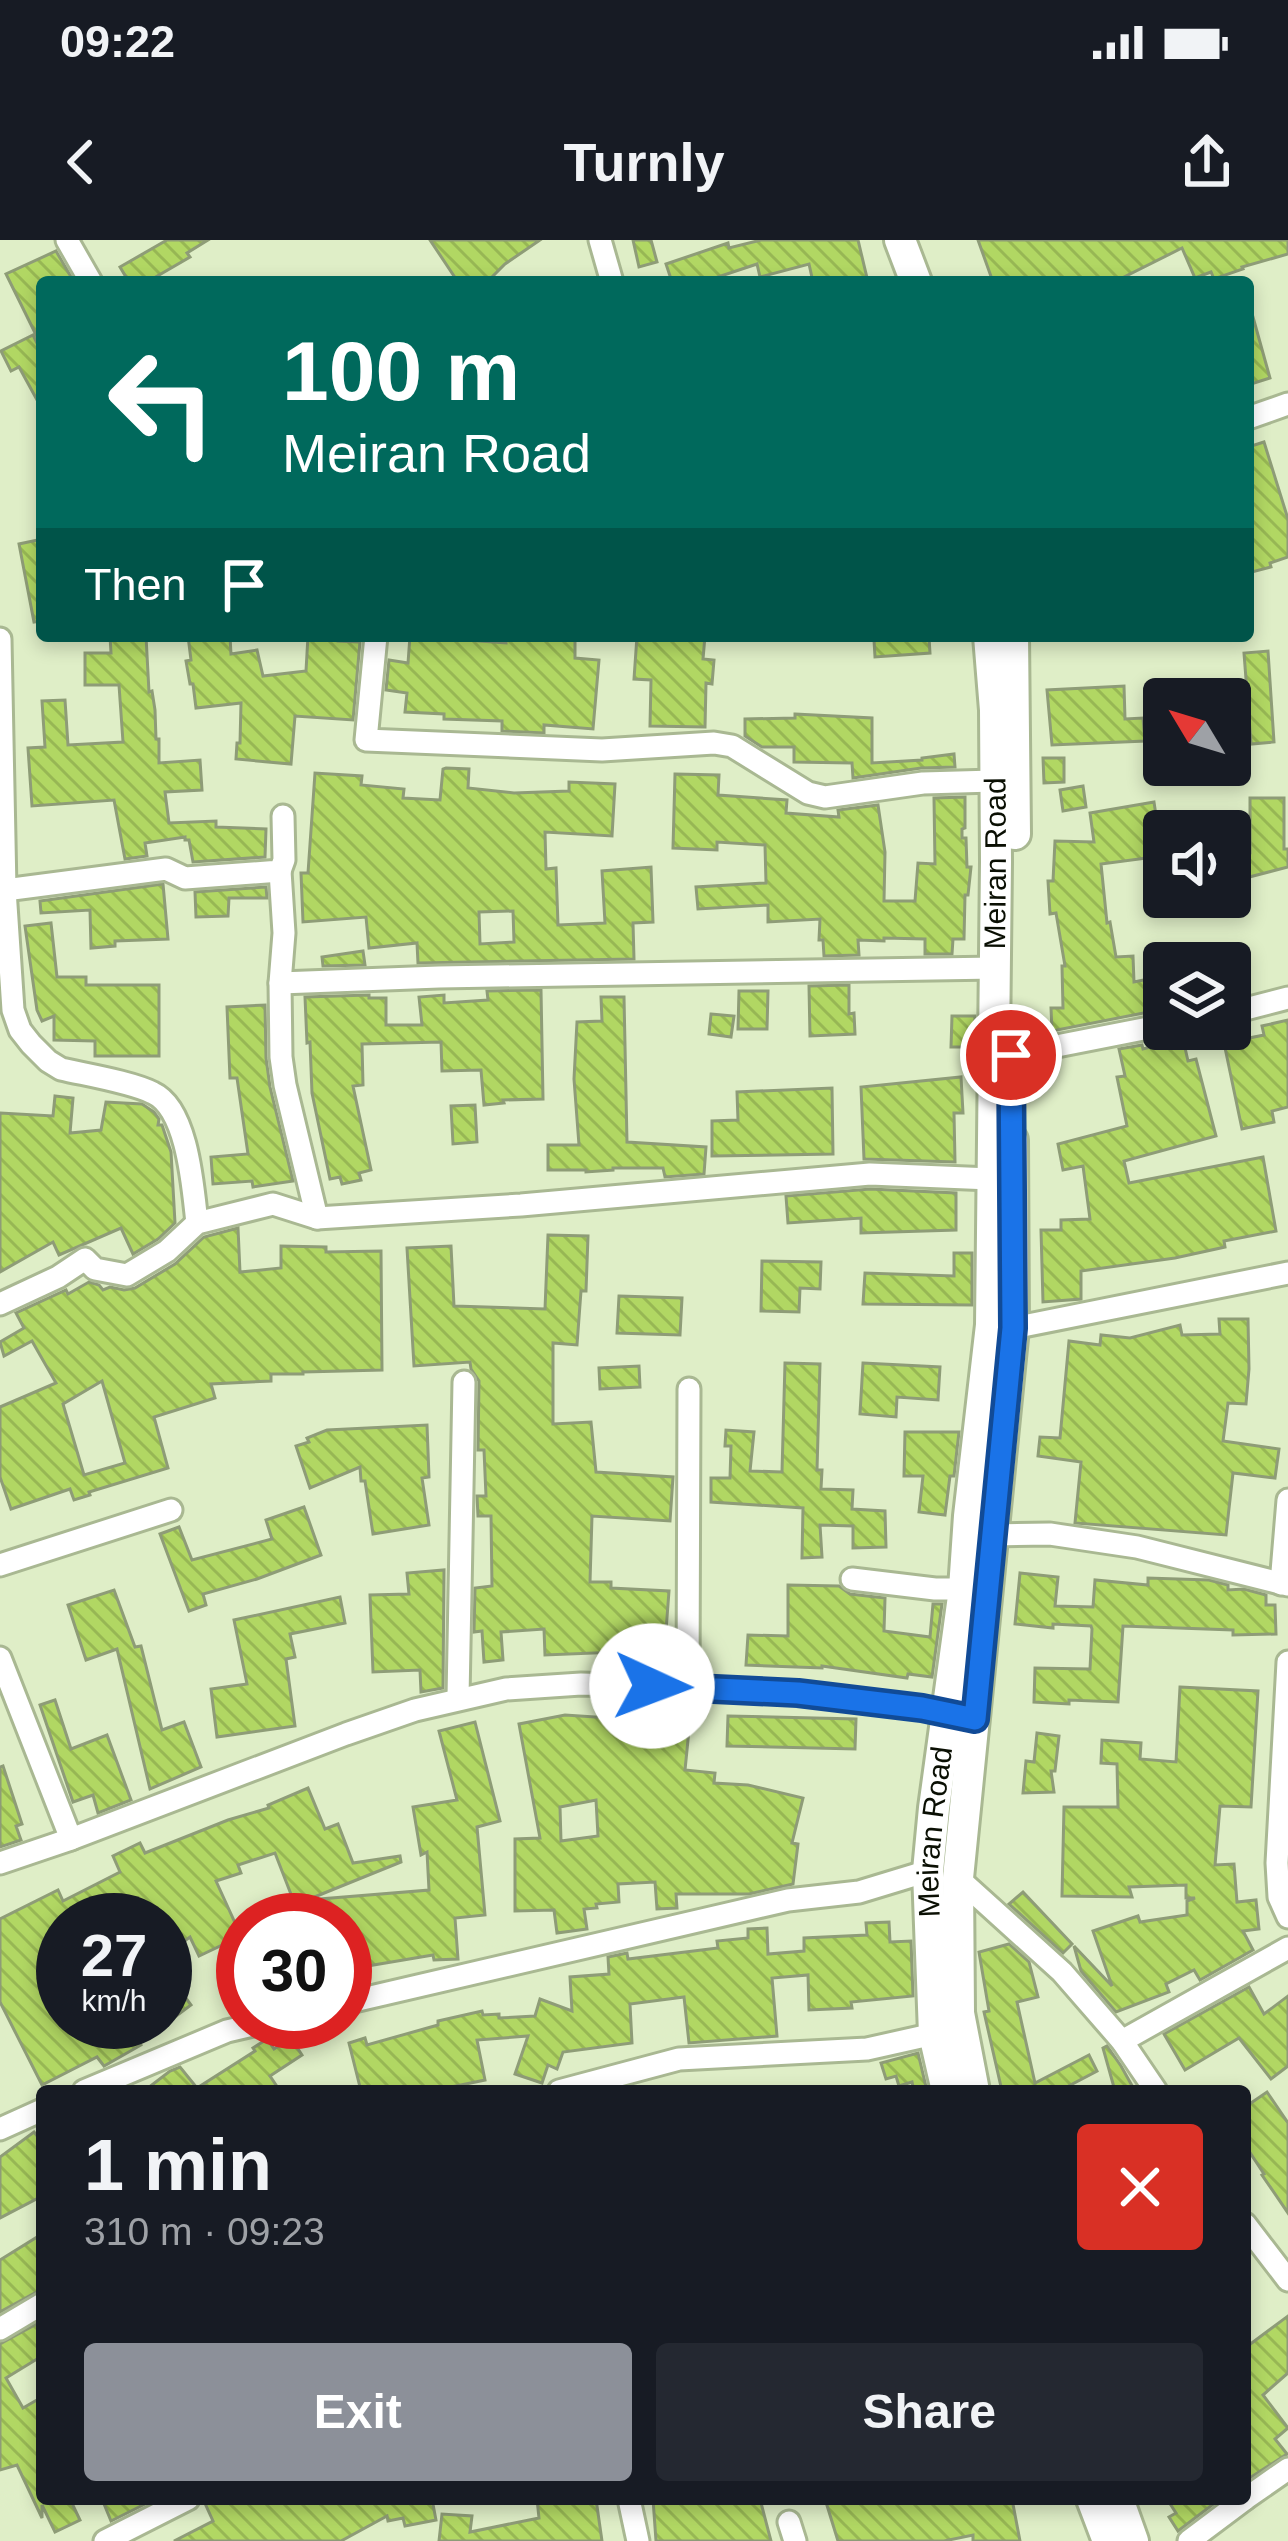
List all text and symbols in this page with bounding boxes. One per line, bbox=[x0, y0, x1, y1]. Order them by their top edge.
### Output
text: 09:22 bbox=[60, 16, 175, 67]
icon: back bbox=[48, 129, 114, 195]
icon: share bbox=[1174, 129, 1240, 195]
text: Turnly bbox=[564, 132, 725, 192]
icon: left bbox=[84, 324, 240, 480]
text: 100 m bbox=[282, 324, 520, 418]
text: Meiran Road bbox=[282, 423, 591, 483]
icon: arrive bbox=[211, 552, 277, 618]
text: Then bbox=[84, 559, 187, 610]
north arrow bbox=[1143, 678, 1251, 786]
map controls bbox=[1143, 678, 1251, 1050]
street label: Meiran Road bbox=[978, 777, 1012, 949]
button: sound bbox=[1143, 810, 1251, 918]
button: layers bbox=[1143, 942, 1251, 1050]
pin bbox=[960, 1004, 1062, 1106]
icon: arrive bbox=[978, 1022, 1044, 1088]
position arrow bbox=[589, 1623, 715, 1749]
street label: Meiran Road bbox=[911, 1744, 958, 1918]
speed limit sign: 30 bbox=[216, 1893, 372, 2049]
text: 27 bbox=[81, 1922, 147, 1989]
text: km/h bbox=[81, 1984, 147, 2017]
button: close bbox=[1077, 2124, 1203, 2250]
text: 1 min bbox=[84, 2125, 272, 2205]
text: 310 m · 09:23 bbox=[84, 2210, 325, 2253]
button: Exit bbox=[84, 2343, 632, 2481]
button: Share bbox=[656, 2343, 1203, 2481]

